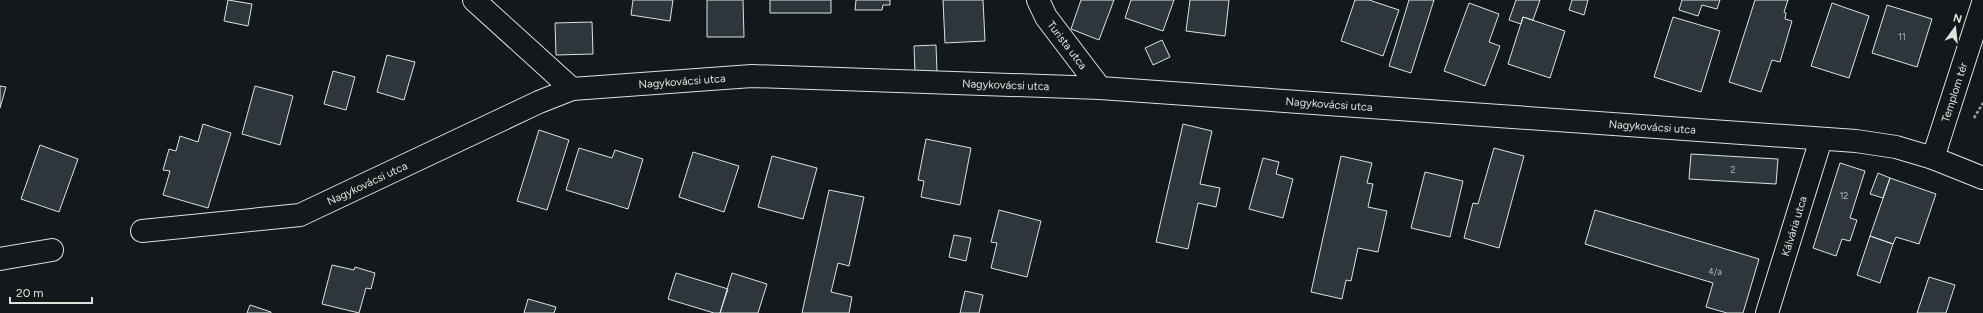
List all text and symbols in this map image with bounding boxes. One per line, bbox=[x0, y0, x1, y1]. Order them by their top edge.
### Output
north arrow bbox=[1935, 8, 1975, 48]
text: N bbox=[1952, 11, 1963, 26]
street label: Turista utca bbox=[1045, 18, 1090, 72]
house number: 11 bbox=[1898, 31, 1906, 42]
street label: Templom tér bbox=[1938, 61, 1970, 124]
street label: Nagykovácsi utca bbox=[638, 71, 726, 91]
street label: Nagykovácsi utca bbox=[962, 77, 1050, 93]
street label: Nagykovácsi utca bbox=[1285, 95, 1373, 114]
street label: Nagykovácsi utca bbox=[1608, 117, 1696, 136]
street label: Nagykovácsi utca bbox=[325, 159, 409, 208]
house number: 2 bbox=[1730, 164, 1736, 175]
house number: 12 bbox=[1840, 190, 1848, 201]
street label: Kálvária utca bbox=[1779, 194, 1809, 258]
house number: 4/a bbox=[1708, 266, 1722, 277]
scale bar bbox=[10, 279, 92, 305]
text: 20 m bbox=[16, 286, 44, 300]

